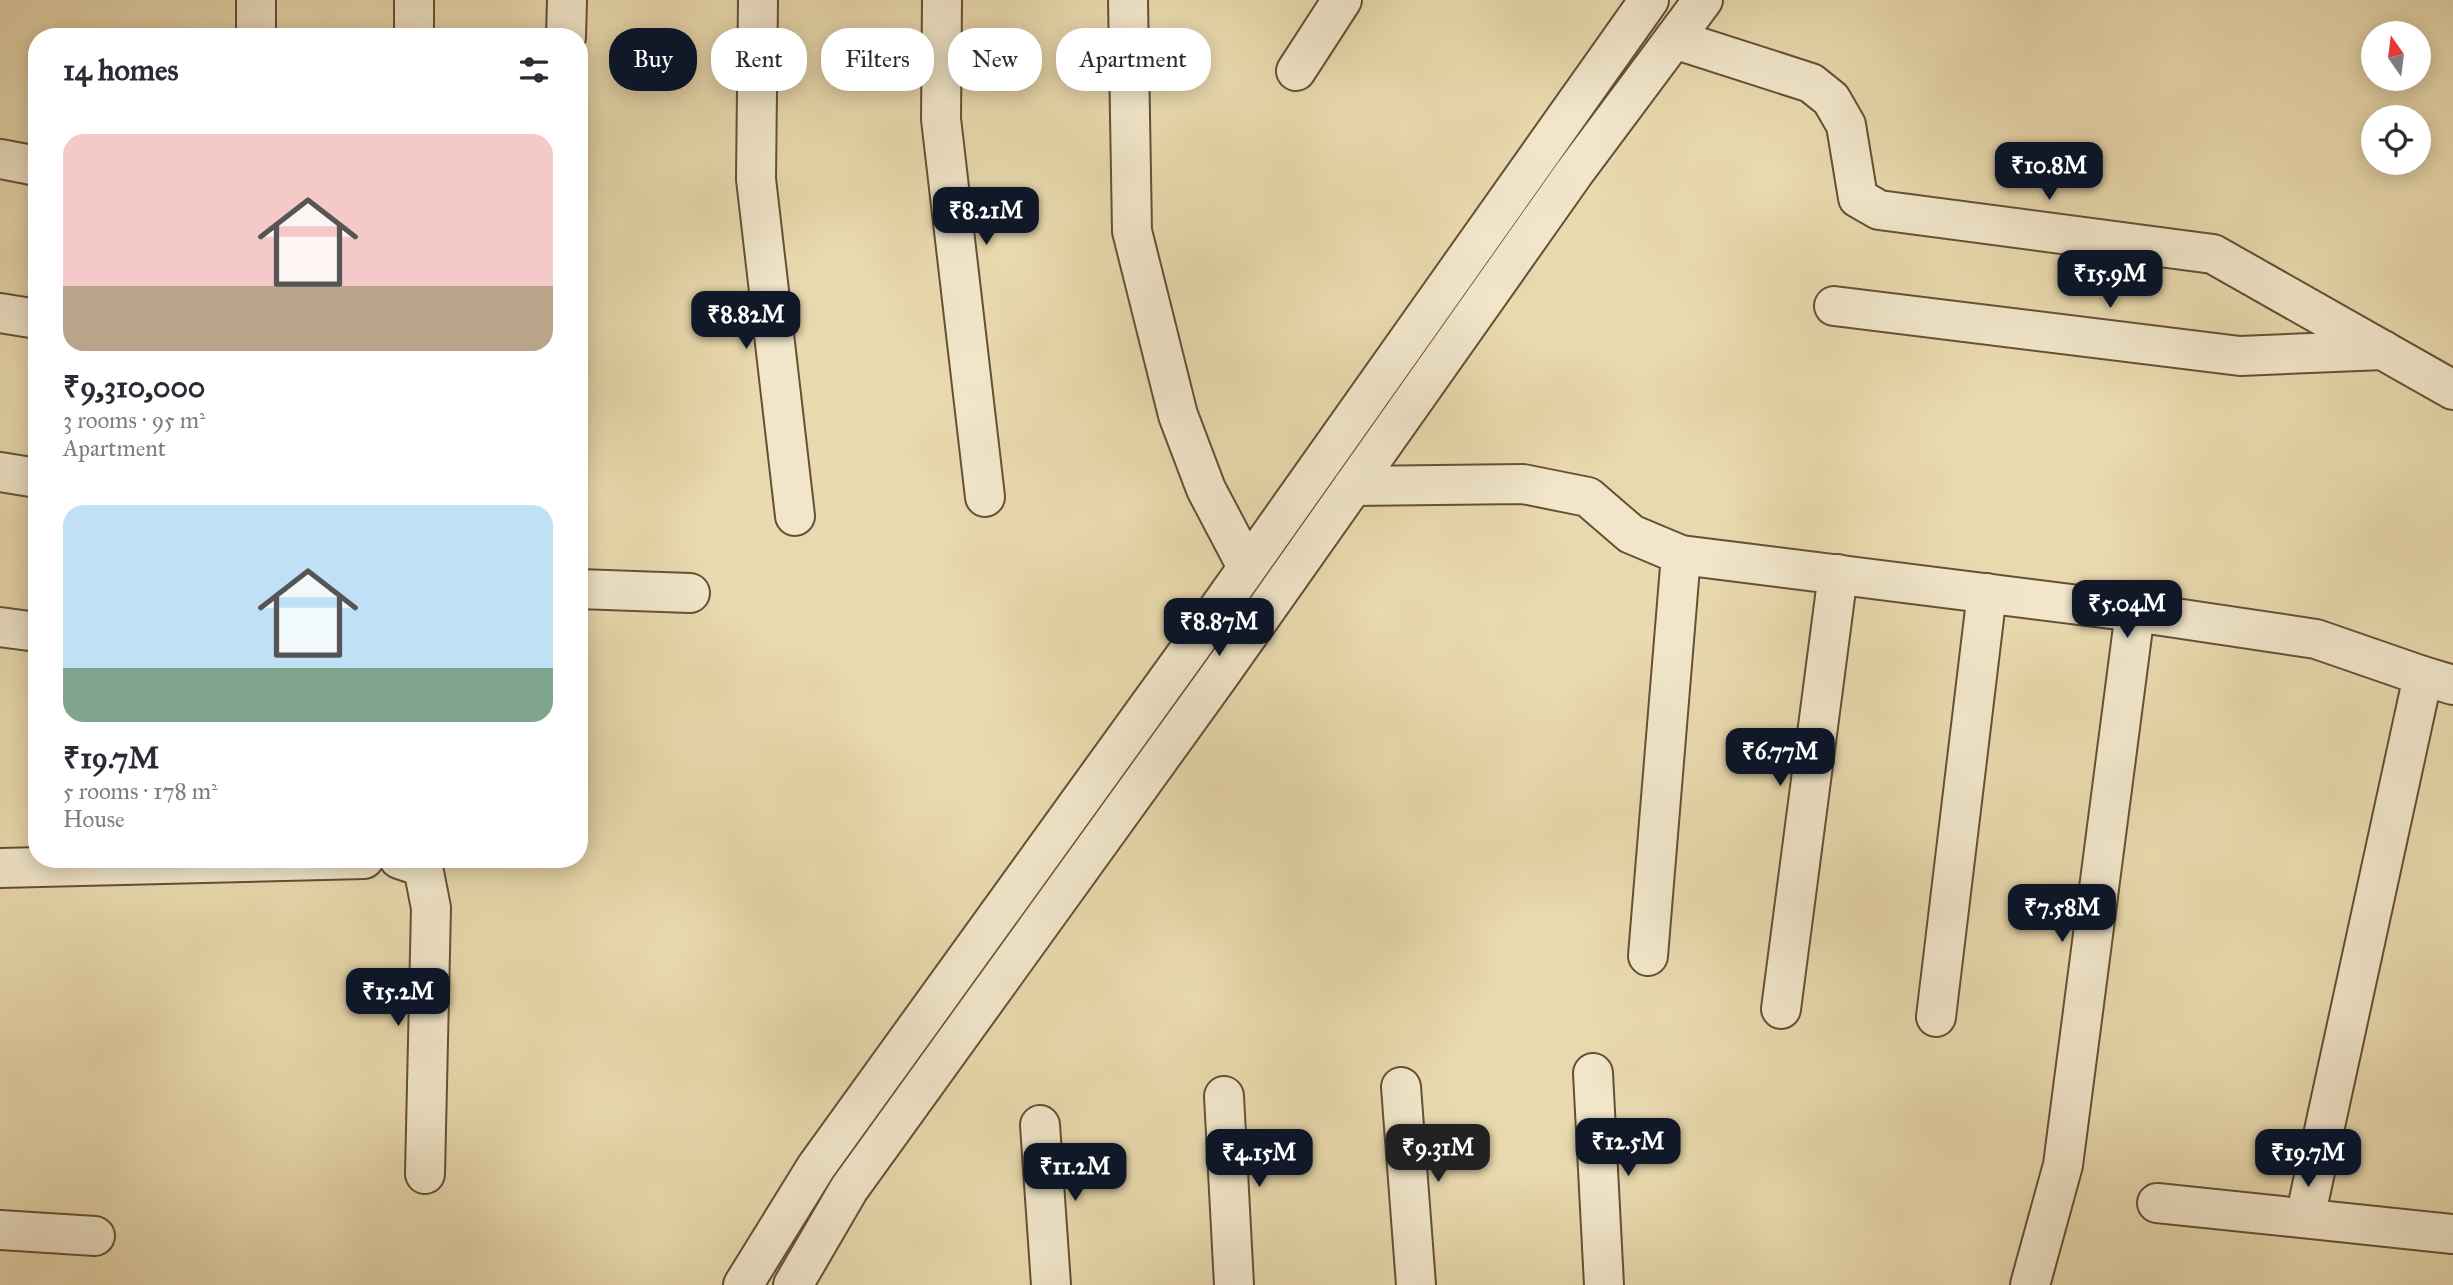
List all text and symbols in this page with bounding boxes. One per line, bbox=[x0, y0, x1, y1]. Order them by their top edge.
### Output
north arrow bbox=[2361, 21, 2431, 91]
map controls bbox=[2361, 21, 2431, 175]
chip: Buy bbox=[609, 28, 697, 91]
chip: Rent bbox=[711, 28, 807, 91]
chip: Filters bbox=[821, 28, 934, 91]
chip: New bbox=[948, 28, 1042, 91]
chip: Apartment bbox=[1056, 28, 1211, 91]
icon: filters bbox=[515, 51, 553, 89]
text: 14 homes bbox=[63, 52, 178, 88]
button: locate bbox=[2361, 105, 2431, 175]
pin: ₹10.8M bbox=[1992, 142, 2106, 202]
text: ₹10.8M bbox=[2011, 151, 2087, 179]
icon: home bbox=[245, 179, 371, 305]
pin: ₹8.21M bbox=[929, 188, 1043, 247]
text: ₹8.21M bbox=[949, 196, 1023, 224]
pin: ₹15.9M bbox=[2053, 250, 2167, 310]
text: ₹15.9M bbox=[2073, 259, 2147, 287]
pin: ₹8.82M bbox=[689, 292, 803, 351]
text: ₹8.82M bbox=[707, 300, 785, 328]
text: ₹9,310,000 bbox=[63, 369, 205, 405]
text: 3 rooms · 95 m² bbox=[63, 406, 206, 434]
text: Apartment bbox=[63, 434, 166, 462]
icon: home bbox=[245, 550, 371, 676]
pin: ₹5.04M bbox=[2070, 580, 2184, 640]
text: ₹5.04M bbox=[2088, 589, 2166, 617]
pin: ₹8.87M bbox=[1162, 598, 1276, 658]
text: ₹8.87M bbox=[1180, 607, 1258, 635]
pin: ₹6.77M bbox=[1723, 728, 1837, 788]
text: ₹6.77M bbox=[1742, 737, 1818, 765]
text: ₹19.7M bbox=[63, 740, 159, 776]
text: 5 rooms · 178 m² bbox=[63, 777, 218, 805]
text: House bbox=[63, 805, 125, 833]
pin: ₹7.58M bbox=[2005, 884, 2119, 944]
text: ₹7.58M bbox=[2024, 893, 2100, 921]
pin: ₹15.2M bbox=[341, 968, 455, 1028]
text: ₹15.2M bbox=[362, 977, 434, 1005]
pin: ₹12.5M bbox=[1571, 1118, 1685, 1178]
pin: ₹9.31M bbox=[1381, 1124, 1495, 1184]
text: ₹12.5M bbox=[1592, 1127, 1664, 1155]
pin: ₹4.15M bbox=[1202, 1130, 1316, 1189]
pin: ₹19.7M bbox=[2251, 1130, 2365, 1189]
text: ₹9.31M bbox=[1402, 1133, 1474, 1161]
text: ₹4.15M bbox=[1222, 1138, 1296, 1166]
text: ₹19.7M bbox=[2271, 1138, 2345, 1166]
pin: ₹11.2M bbox=[1018, 1144, 1132, 1203]
text: ₹11.2M bbox=[1039, 1152, 1111, 1180]

